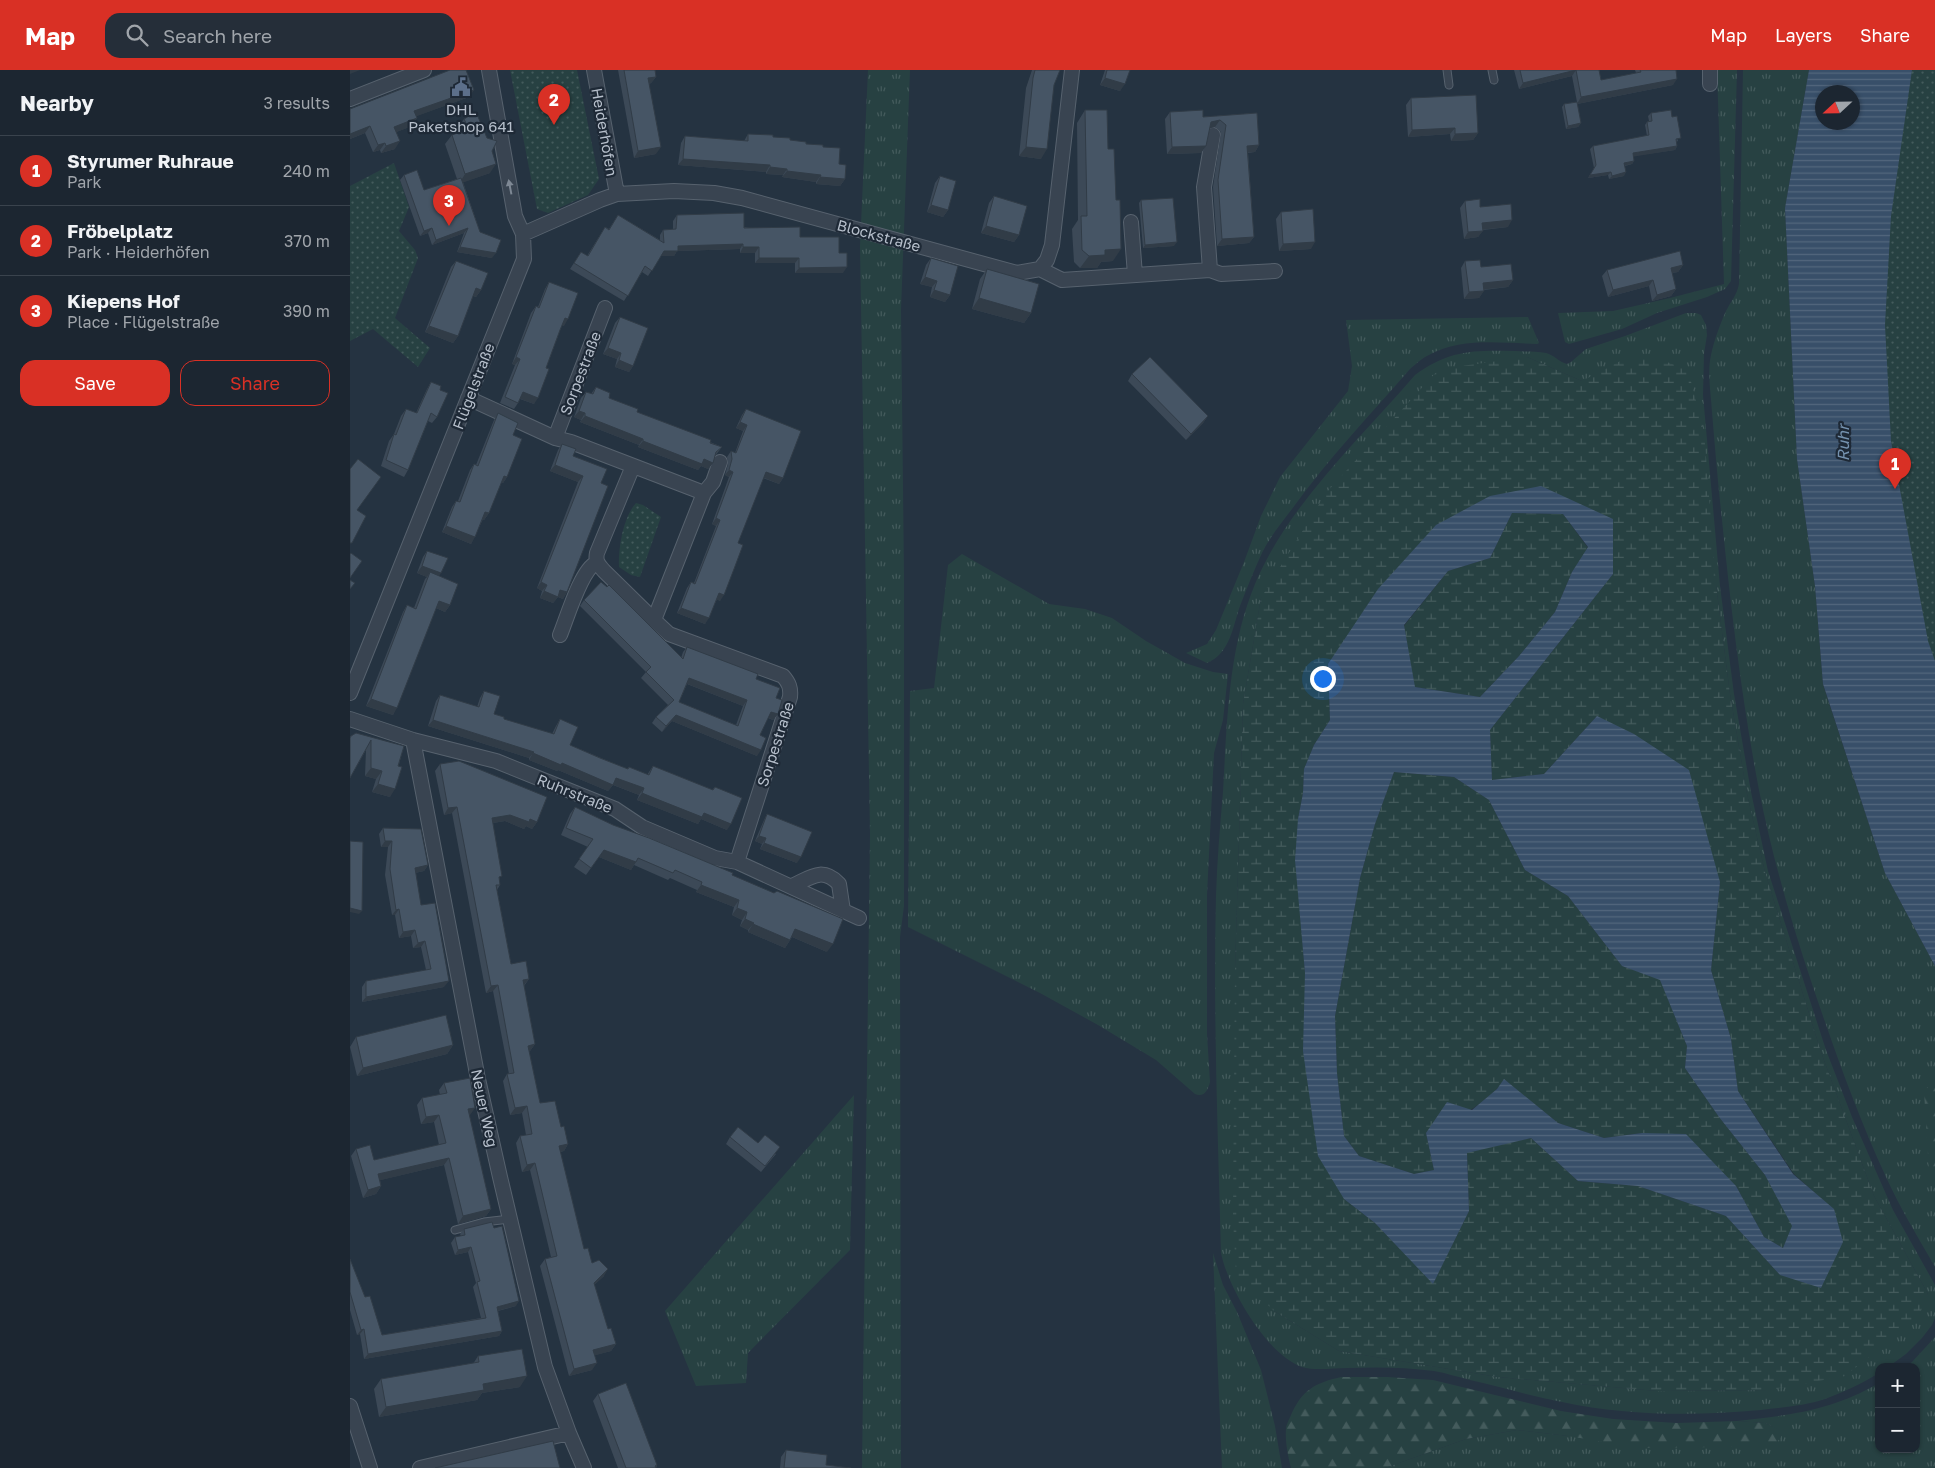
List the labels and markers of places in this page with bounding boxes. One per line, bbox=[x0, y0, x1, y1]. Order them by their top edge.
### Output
public building icon: DHL Paketshop 641 bbox=[450, 76, 472, 98]
pin: 2 bbox=[538, 84, 570, 125]
place label: DHL Paketshop 641 bbox=[408, 100, 514, 135]
pin: 3 bbox=[433, 185, 465, 226]
pin: 1 bbox=[1879, 448, 1911, 489]

